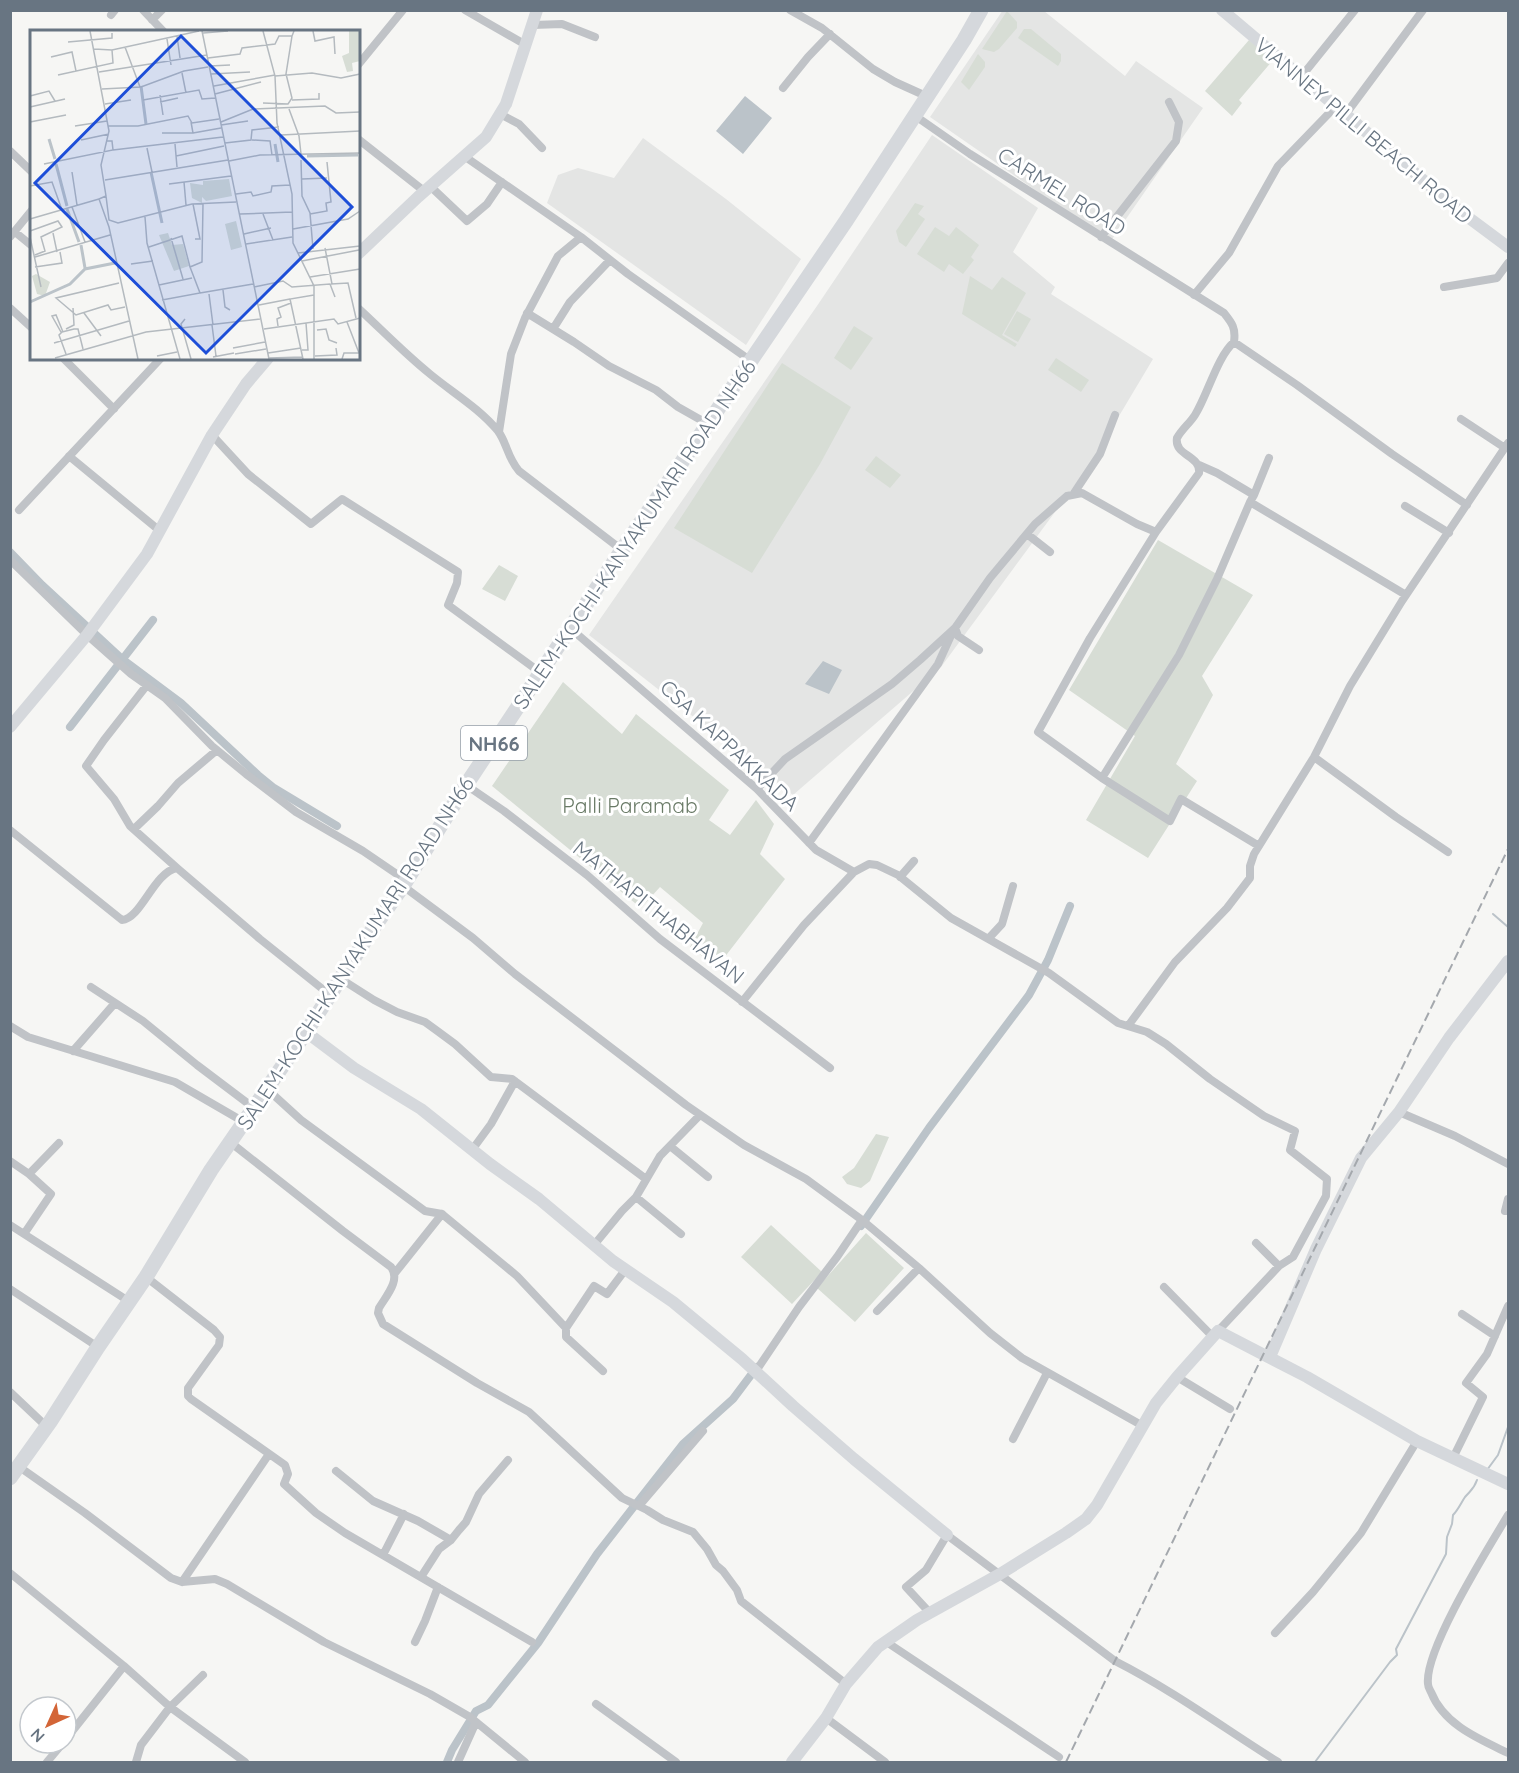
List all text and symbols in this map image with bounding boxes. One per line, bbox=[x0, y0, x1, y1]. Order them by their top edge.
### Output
inset map bbox=[30, 30, 360, 360]
street label: VIANNEY PILLI BEACH ROAD bbox=[1250, 31, 1478, 229]
street label: CARMEL ROAD bbox=[993, 141, 1131, 241]
street label: SALEM-KOCHI-KANYAKUMARI ROAD NH66 bbox=[507, 354, 761, 714]
street label: CSA KAPPAKKADA bbox=[655, 674, 805, 816]
road number: NH66 bbox=[461, 726, 527, 760]
street label: SALEM-KOCHI-KANYAKUMARI ROAD NH66 bbox=[231, 772, 479, 1134]
park label: Palli Paramab bbox=[562, 792, 698, 818]
street label: MATHAPITHABHAVAN bbox=[568, 835, 750, 989]
north arrow bbox=[18, 1695, 78, 1755]
text: N bbox=[26, 1724, 49, 1747]

